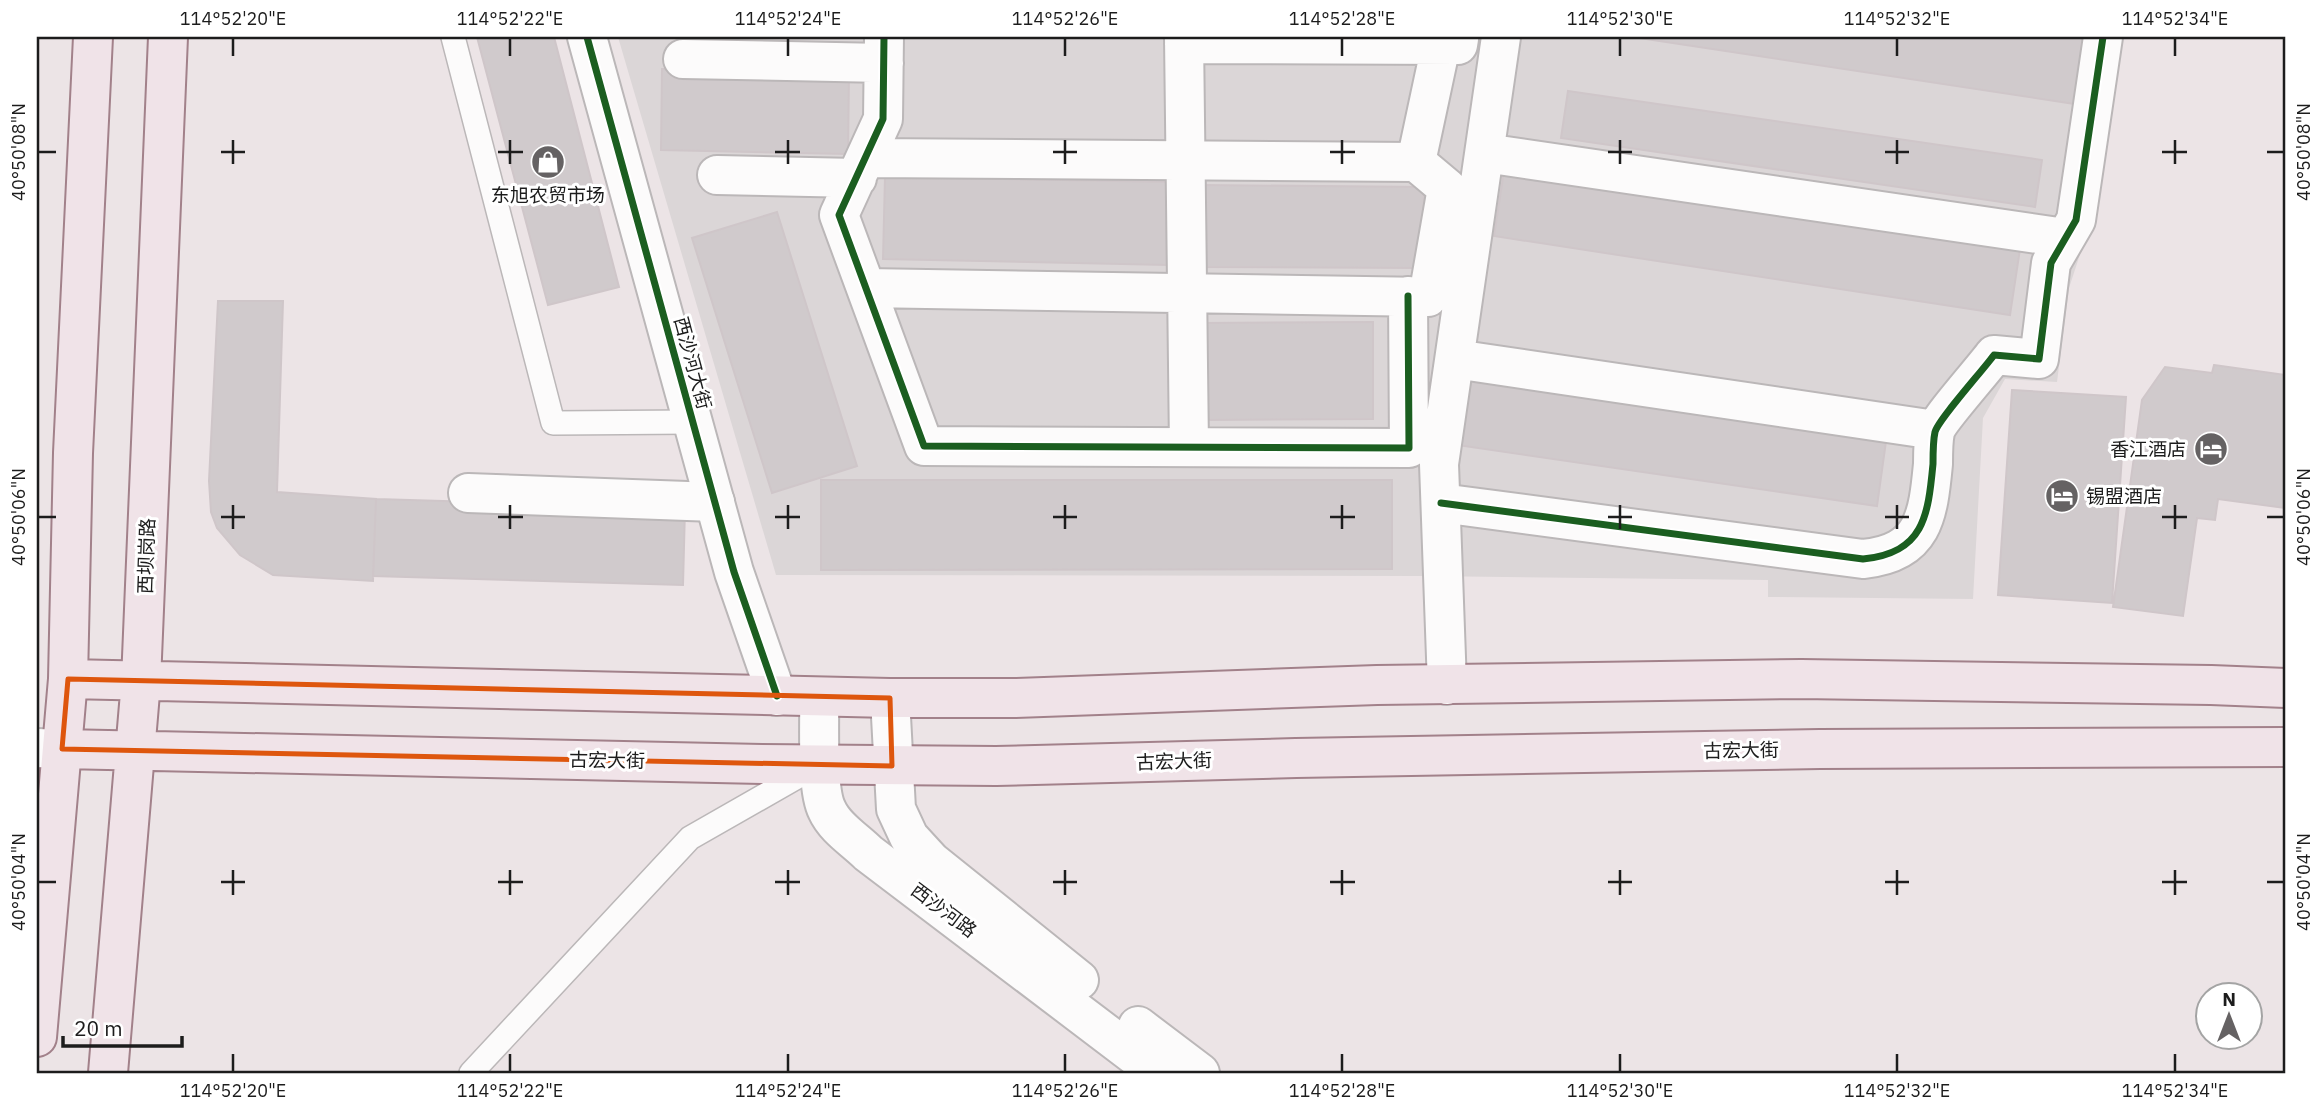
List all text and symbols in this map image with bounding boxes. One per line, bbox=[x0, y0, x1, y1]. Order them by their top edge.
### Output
text: 114°52'20"E bbox=[180, 7, 286, 30]
text: 114°52'22"E bbox=[457, 7, 563, 30]
text: 114°52'24"E bbox=[735, 7, 841, 30]
text: 114°52'26"E bbox=[1012, 7, 1118, 30]
text: 114°52'28"E bbox=[1289, 7, 1395, 30]
text: 114°52'30"E bbox=[1567, 7, 1673, 30]
text: 114°52'32"E bbox=[1844, 7, 1950, 30]
text: 114°52'34"E bbox=[2122, 7, 2228, 30]
text: 40°50'08"N bbox=[7, 103, 30, 201]
text: 40°50'08"N bbox=[2292, 103, 2315, 201]
shop icon: 东旭农贸市场 bbox=[529, 143, 567, 181]
place label: 东旭农贸市场 bbox=[491, 183, 605, 207]
street label: 西沙河大街 bbox=[669, 314, 717, 412]
hotel icon: 香江酒店 bbox=[2192, 430, 2230, 468]
place label: 香江酒店 bbox=[2110, 437, 2186, 461]
text: 40°50'06"N bbox=[7, 468, 30, 566]
text: 40°50'06"N bbox=[2292, 468, 2315, 566]
hotel icon: 锡盟酒店 bbox=[2043, 477, 2081, 515]
place label: 锡盟酒店 bbox=[2086, 484, 2162, 508]
street label: 西坝岗路 bbox=[133, 518, 159, 594]
street label: 古宏大街 bbox=[1703, 737, 1779, 763]
street label: 古宏大街 bbox=[569, 747, 645, 773]
street label: 古宏大街 bbox=[1136, 748, 1212, 774]
text: 40°50'04"N bbox=[7, 833, 30, 931]
text: 40°50'04"N bbox=[2292, 833, 2315, 931]
street label: 西沙河路 bbox=[906, 878, 982, 942]
north arrow bbox=[2194, 981, 2264, 1050]
text: N bbox=[2222, 987, 2236, 1011]
scale bar bbox=[63, 1005, 182, 1049]
text: 20 m bbox=[74, 1014, 123, 1042]
text: 114°52'20"E bbox=[180, 1079, 286, 1102]
text: 114°52'22"E bbox=[457, 1079, 563, 1102]
text: 114°52'24"E bbox=[735, 1079, 841, 1102]
text: 114°52'26"E bbox=[1012, 1079, 1118, 1102]
text: 114°52'28"E bbox=[1289, 1079, 1395, 1102]
text: 114°52'30"E bbox=[1567, 1079, 1673, 1102]
text: 114°52'32"E bbox=[1844, 1079, 1950, 1102]
text: 114°52'34"E bbox=[2122, 1079, 2228, 1102]

